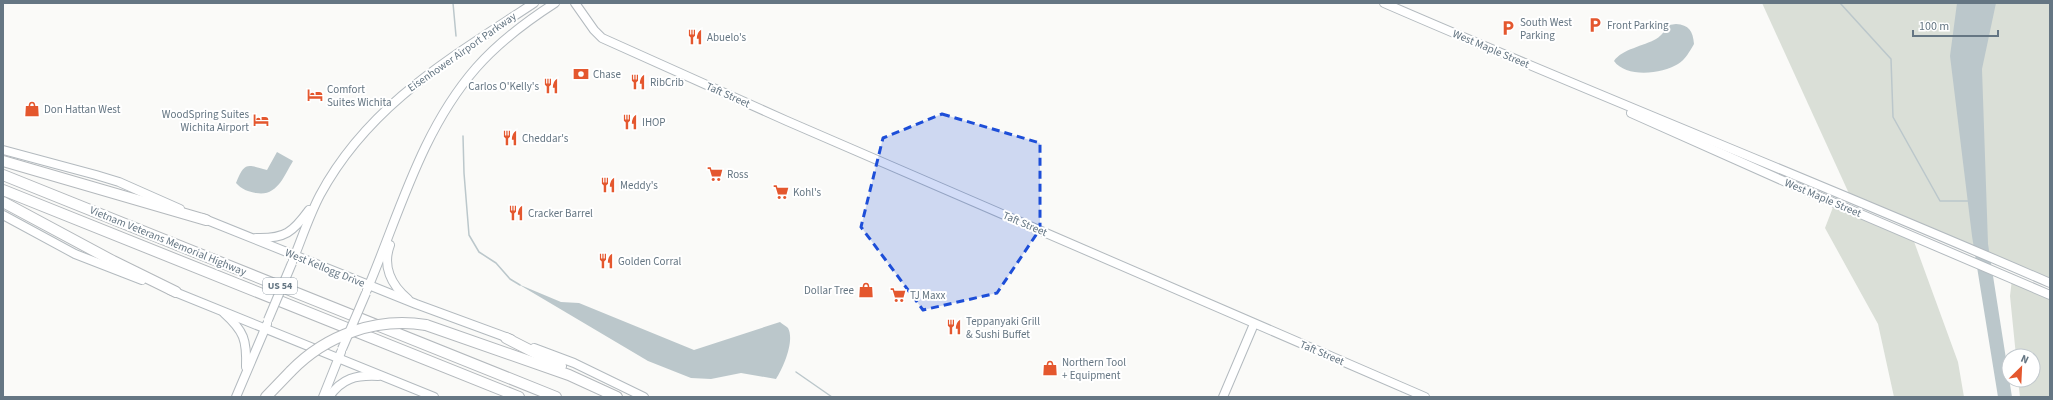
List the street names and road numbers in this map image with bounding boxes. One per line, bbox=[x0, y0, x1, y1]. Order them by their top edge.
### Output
street label: Eisenhower Airport Parkway bbox=[405, 9, 519, 95]
street label: West Maple Street bbox=[1450, 26, 1532, 72]
street label: Taft Street bbox=[704, 79, 753, 112]
street label: West Maple Street bbox=[1782, 175, 1864, 221]
street label: Vietnam Veterans Memorial Highway bbox=[87, 203, 249, 279]
street label: Taft Street bbox=[1000, 208, 1050, 240]
street label: West Kellogg Drive bbox=[283, 245, 368, 291]
road number: US 54 bbox=[263, 278, 297, 294]
street label: Taft Street bbox=[1297, 337, 1347, 369]

